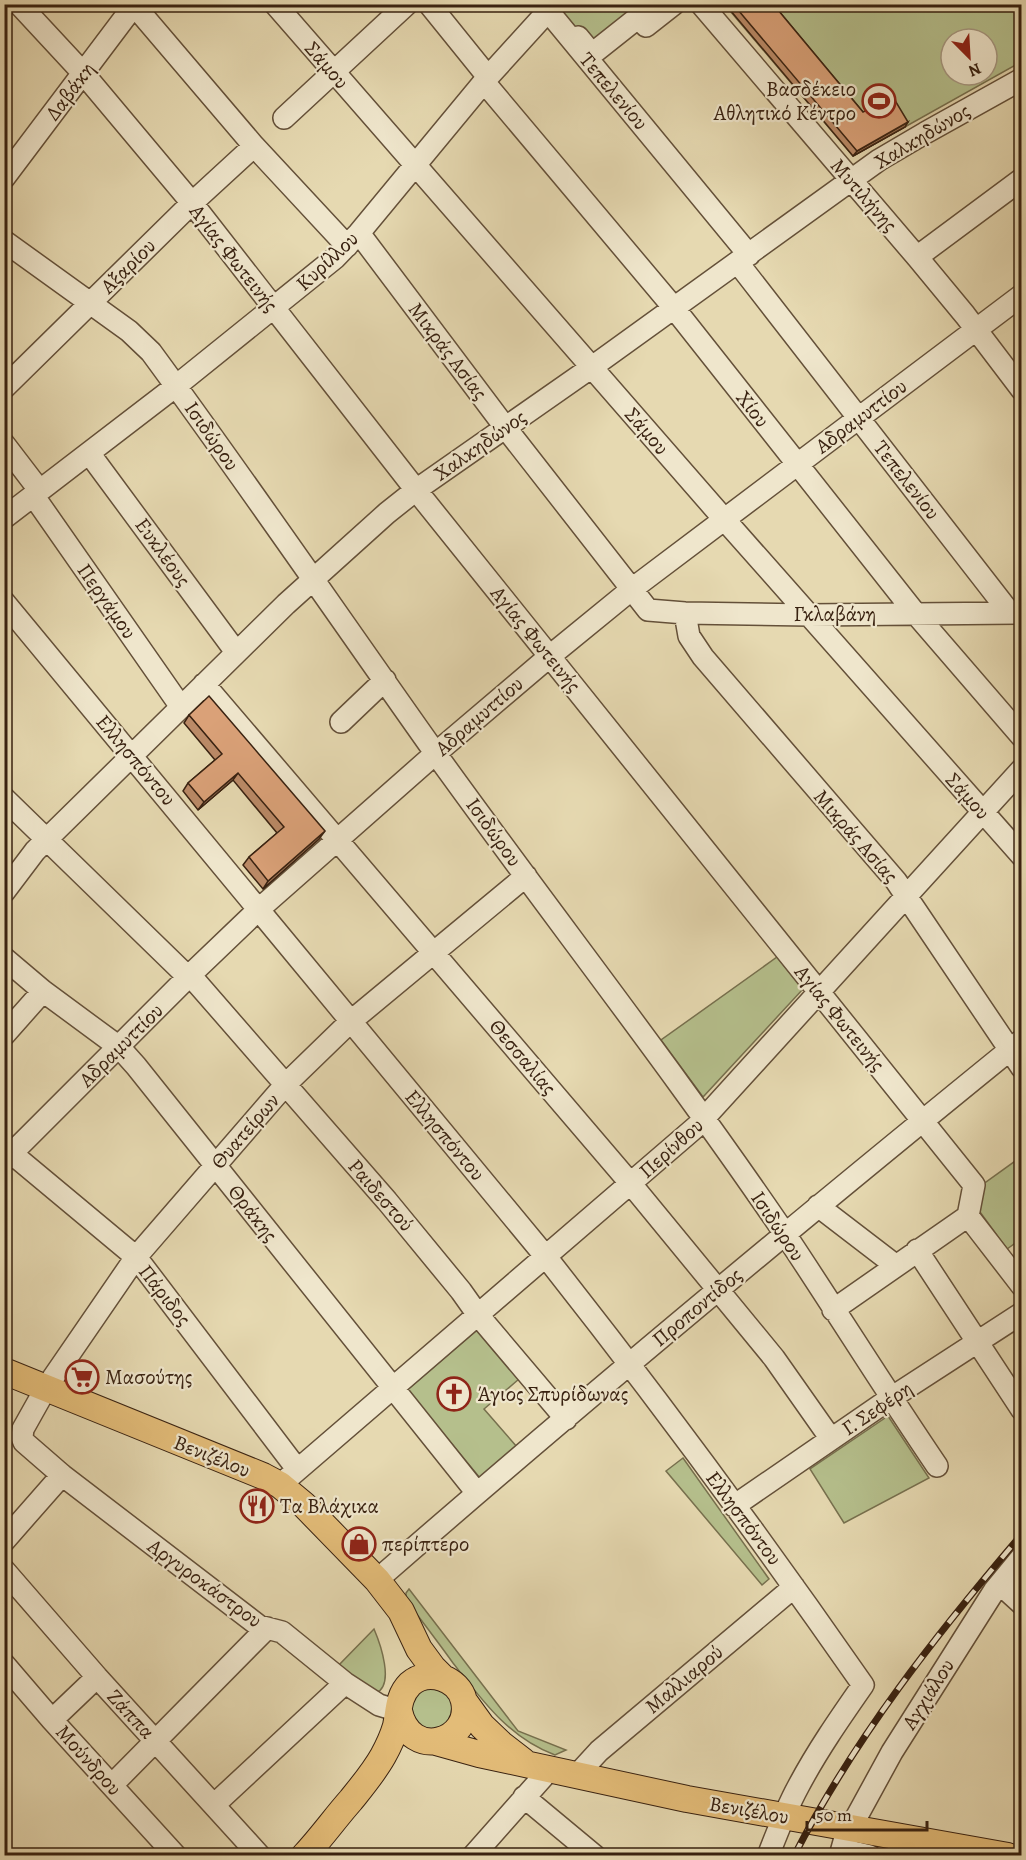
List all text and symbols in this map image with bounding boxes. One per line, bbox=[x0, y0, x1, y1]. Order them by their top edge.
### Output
north arrow bbox=[939, 27, 999, 87]
street label: Σάμου bbox=[299, 35, 355, 95]
street label: Τεπελενίου bbox=[573, 46, 655, 136]
street label: Δαβάκη bbox=[39, 56, 101, 126]
text: N bbox=[965, 57, 984, 82]
place label: Βασδέκειο Αθλητικό Κέντρο bbox=[713, 75, 856, 127]
sports icon: Βασδέκειο Αθλητικό Κέντρο bbox=[861, 83, 897, 119]
street label: Χαλκηδώνος bbox=[869, 96, 975, 176]
street label: Μυτιλήνης bbox=[824, 152, 904, 238]
street label: Αγίας Φωτεινής bbox=[183, 198, 285, 318]
street label: Κυρίλλου bbox=[290, 225, 364, 297]
street label: Αξαρίου bbox=[94, 232, 162, 300]
street label: Μικράς Ασίας bbox=[402, 296, 494, 406]
street label: Αδραμυττίου bbox=[808, 372, 913, 460]
street label: Χίου bbox=[730, 385, 776, 433]
street label: Ισιδώρου bbox=[178, 396, 246, 476]
street label: Σάμου bbox=[619, 401, 675, 461]
street label: Χαλκηδώνος bbox=[428, 403, 532, 487]
street label: Τεπελενίου bbox=[867, 435, 947, 525]
street label: Ευκλέους bbox=[128, 512, 198, 592]
street label: Περγάμου bbox=[71, 558, 143, 644]
street label: Αγίας Φωτεινής bbox=[484, 579, 588, 698]
street label: Γκλαβάνη bbox=[794, 600, 876, 628]
street label: Αδραμυττίου bbox=[428, 670, 529, 763]
street label: Ελλησπόντου bbox=[90, 708, 182, 812]
street label: Σάμου bbox=[939, 766, 997, 826]
street label: Μικράς Ασίας bbox=[808, 783, 904, 889]
street label: Ισιδώρου bbox=[460, 792, 528, 872]
street label: Αγίας Φωτεινής bbox=[788, 958, 892, 1077]
street label: Αδραμυττίου bbox=[72, 997, 169, 1094]
street label: Θεσσαλίας bbox=[483, 1013, 563, 1101]
street label: Ελλησπόντου bbox=[399, 1083, 491, 1187]
street label: Θυατείρων bbox=[204, 1087, 286, 1175]
street label: Περίνθου bbox=[633, 1111, 709, 1185]
street label: Ραιδεστού bbox=[342, 1153, 420, 1237]
street label: Θράκης bbox=[222, 1178, 284, 1248]
street label: Ισιδώρου bbox=[744, 1186, 812, 1266]
street label: Πάριδος bbox=[132, 1258, 198, 1332]
street label: Προποντίδος bbox=[646, 1261, 748, 1353]
supermarket icon: Μασούτης bbox=[64, 1359, 100, 1395]
place label: Μασούτης bbox=[105, 1363, 192, 1391]
street label: Γ. Σεφέρη bbox=[836, 1374, 918, 1442]
church icon: Άγιος Σπυρίδωνας bbox=[436, 1376, 472, 1412]
place label: Άγιος Σπυρίδωνας bbox=[477, 1380, 628, 1408]
street label: Βενιζέλου bbox=[170, 1428, 254, 1484]
street label: Ελλησπόντου bbox=[699, 1465, 789, 1571]
restaurant icon: Τα Βλάχικα bbox=[239, 1488, 275, 1524]
place label: Τα Βλάχικα bbox=[280, 1492, 379, 1520]
shop icon: περίπτερο bbox=[341, 1526, 377, 1562]
place label: περίπτερο bbox=[382, 1530, 469, 1558]
street label: Αργυροκάστρου bbox=[141, 1531, 268, 1634]
street label: Μαλλιαρού bbox=[639, 1638, 729, 1720]
street label: Αγχιάλου bbox=[895, 1653, 961, 1736]
street label: Ζάππα bbox=[101, 1683, 161, 1745]
street label: Μούνδρου bbox=[50, 1718, 128, 1802]
street label: Βενιζέλου bbox=[707, 1789, 791, 1831]
scale bar bbox=[807, 1794, 927, 1832]
text: 50 m bbox=[816, 1803, 852, 1827]

